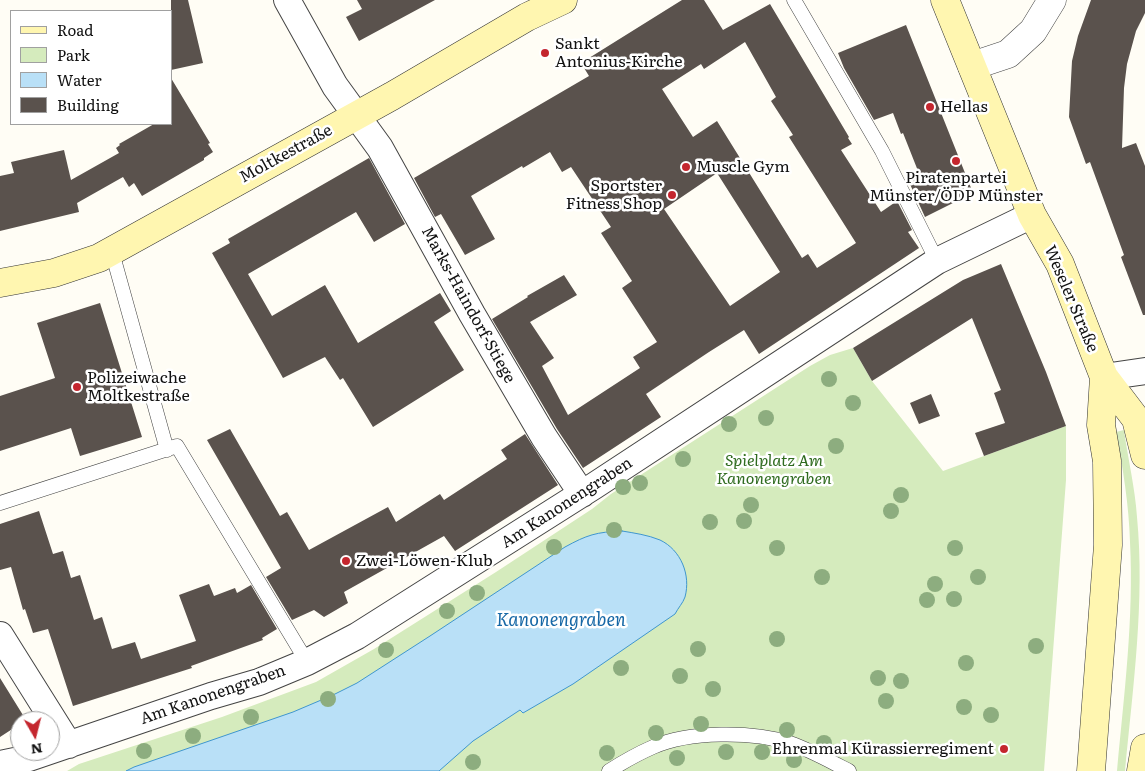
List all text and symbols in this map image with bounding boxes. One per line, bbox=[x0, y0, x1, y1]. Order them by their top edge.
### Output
legend bbox=[10, 10, 172, 125]
text: Road bbox=[57, 18, 93, 41]
place label: Sankt Antonius-Kirche bbox=[555, 34, 683, 72]
text: Park bbox=[57, 43, 90, 66]
marker: Sankt Antonius-Kirche bbox=[539, 47, 551, 59]
text: Water bbox=[57, 68, 102, 91]
text: Building bbox=[57, 93, 119, 116]
place label: Hellas bbox=[940, 97, 988, 117]
marker: Hellas bbox=[924, 101, 936, 113]
street label: Moltkestraße bbox=[236, 121, 336, 187]
marker: Piratenpartei Münster/ÖDP Münster bbox=[950, 155, 962, 167]
place label: Muscle Gym bbox=[696, 157, 790, 177]
marker: Muscle Gym bbox=[680, 161, 692, 173]
place label: Piratenpartei Münster/ÖDP Münster bbox=[869, 168, 1043, 206]
place label: Sportster Fitness Shop bbox=[566, 176, 662, 214]
marker: Sportster Fitness Shop bbox=[666, 189, 678, 201]
street label: Marks-Haindorf-Stiege bbox=[417, 223, 519, 387]
street label: Weseler Straße bbox=[1040, 243, 1102, 355]
place label: Polizeiwache Moltkestraße bbox=[87, 368, 190, 406]
marker: Polizeiwache Moltkestraße bbox=[71, 381, 83, 393]
park label: Spielplatz Am Kanonengraben bbox=[716, 451, 832, 489]
street label: Am Kanonengraben bbox=[498, 453, 636, 553]
place label: Zwei-Löwen-Klub bbox=[356, 551, 493, 571]
marker: Zwei-Löwen-Klub bbox=[340, 555, 352, 567]
water label: Kanonengraben bbox=[496, 610, 626, 632]
street label: Am Kanonengraben bbox=[138, 661, 288, 729]
north arrow bbox=[10, 711, 60, 761]
text: N bbox=[30, 739, 44, 761]
place label: Ehrenmal Kürassierregiment bbox=[772, 739, 994, 759]
marker: Ehrenmal Kürassierregiment bbox=[998, 743, 1010, 755]

